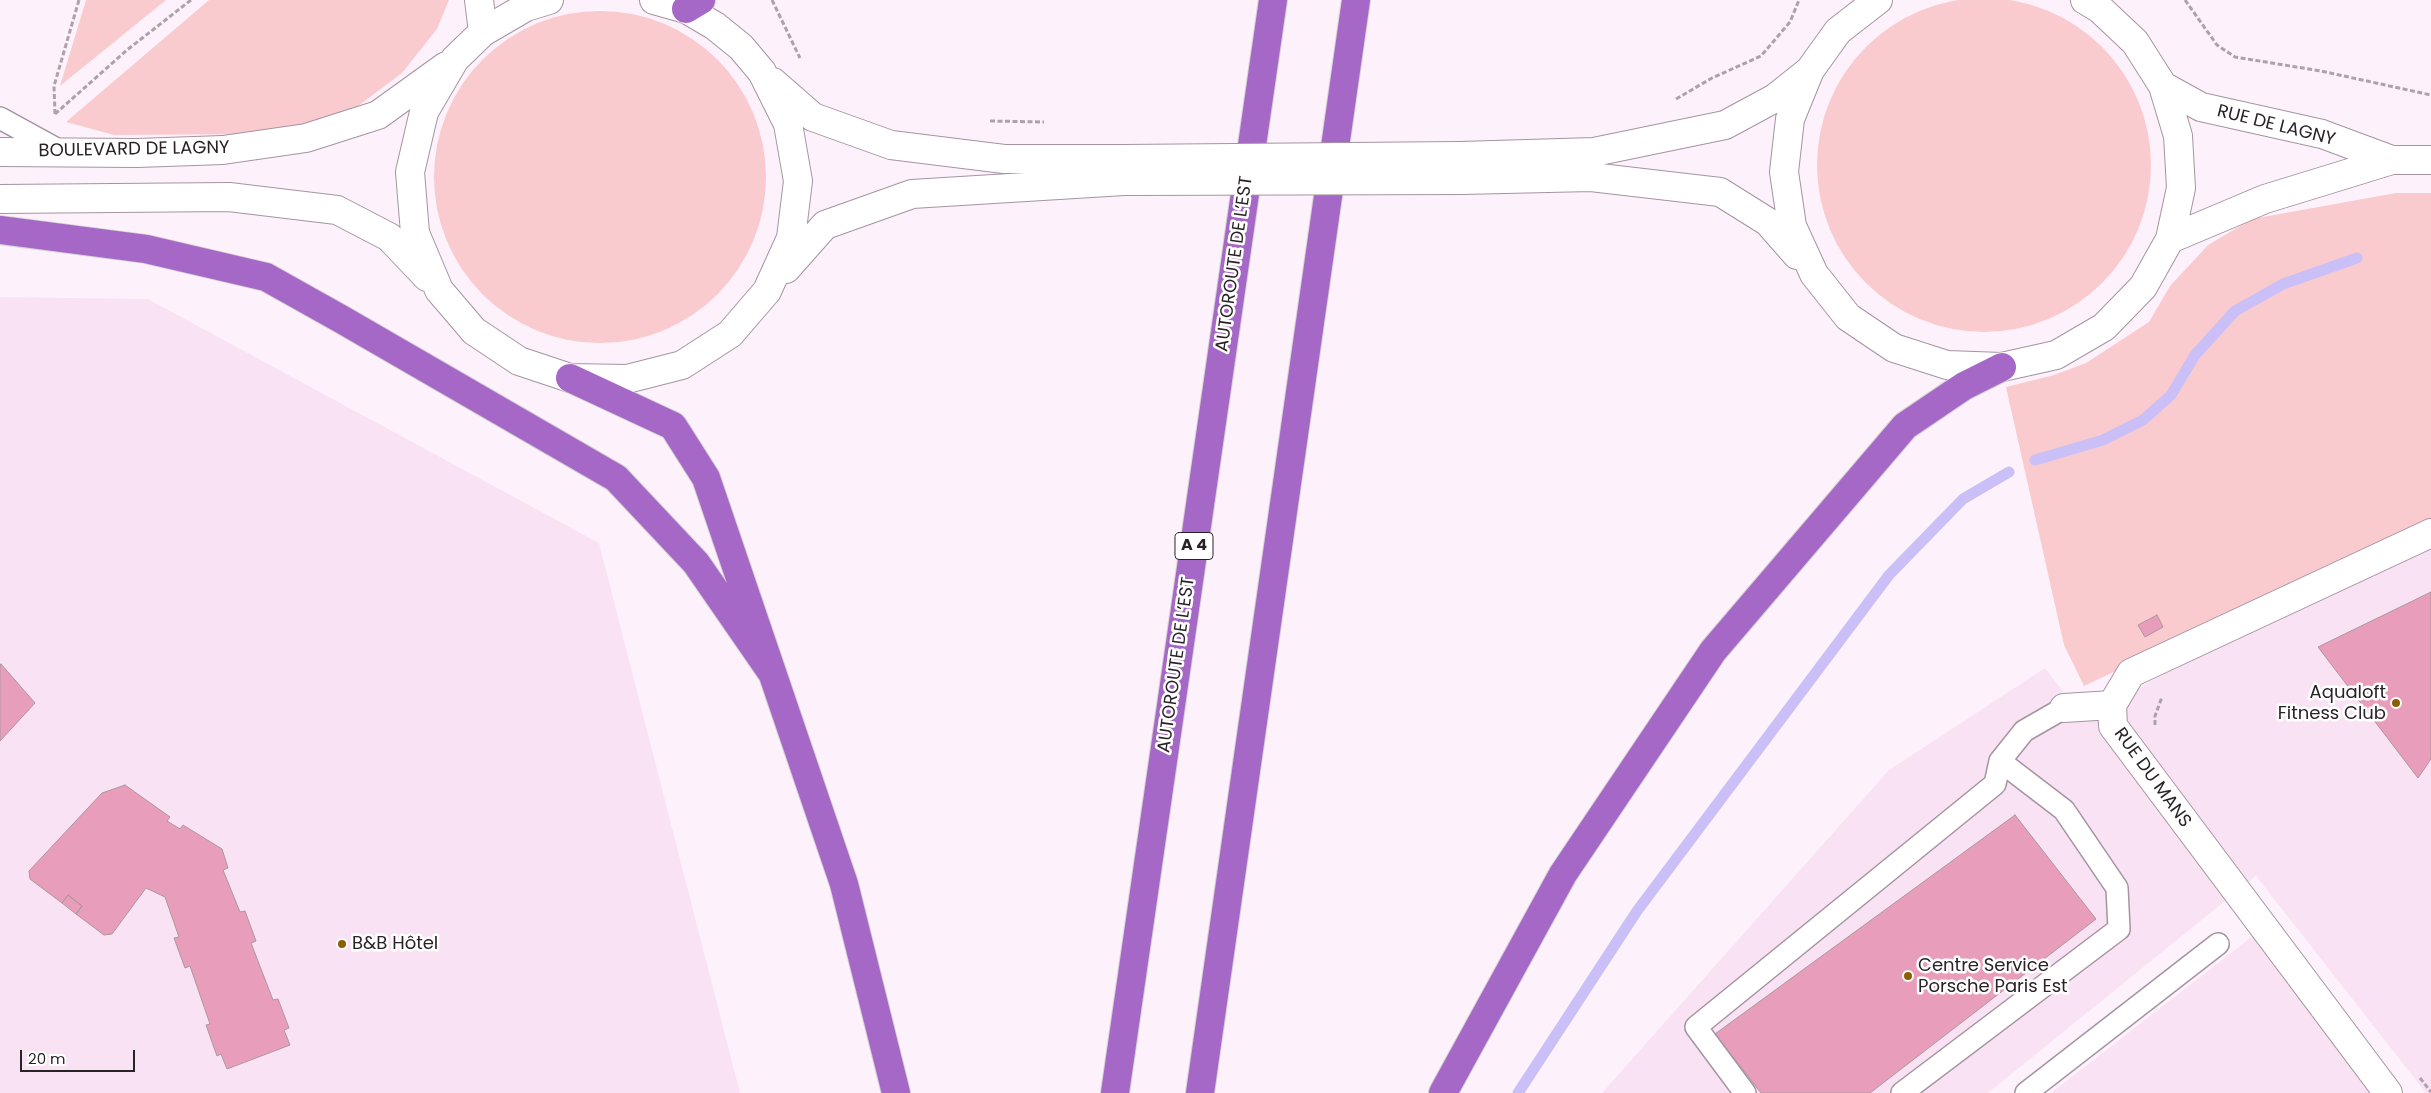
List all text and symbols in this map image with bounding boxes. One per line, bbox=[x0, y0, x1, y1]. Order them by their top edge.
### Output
street label: RUE DE LAGNY bbox=[2215, 101, 2337, 151]
street label: BOULEVARD DE LAGNY bbox=[38, 138, 230, 162]
street label: AUTOROUTE DE L’EST bbox=[1212, 175, 1258, 353]
road number: A 4 bbox=[1175, 532, 1213, 560]
street label: AUTOROUTE DE L’EST bbox=[1154, 576, 1200, 754]
place label: Aqualoft Fitness Club bbox=[2278, 682, 2386, 724]
marker: Aqualoft Fitness Club bbox=[2390, 697, 2402, 709]
street label: RUE DU MANS bbox=[2109, 724, 2195, 832]
place label: B&B Hôtel bbox=[352, 933, 438, 955]
marker: B&B Hôtel bbox=[336, 938, 348, 950]
place label: Centre Service Porsche Paris Est bbox=[1918, 955, 2068, 998]
marker: Centre Service Porsche Paris Est bbox=[1902, 970, 1914, 982]
scale bar bbox=[22, 1040, 138, 1072]
text: 20 m bbox=[28, 1048, 66, 1069]

